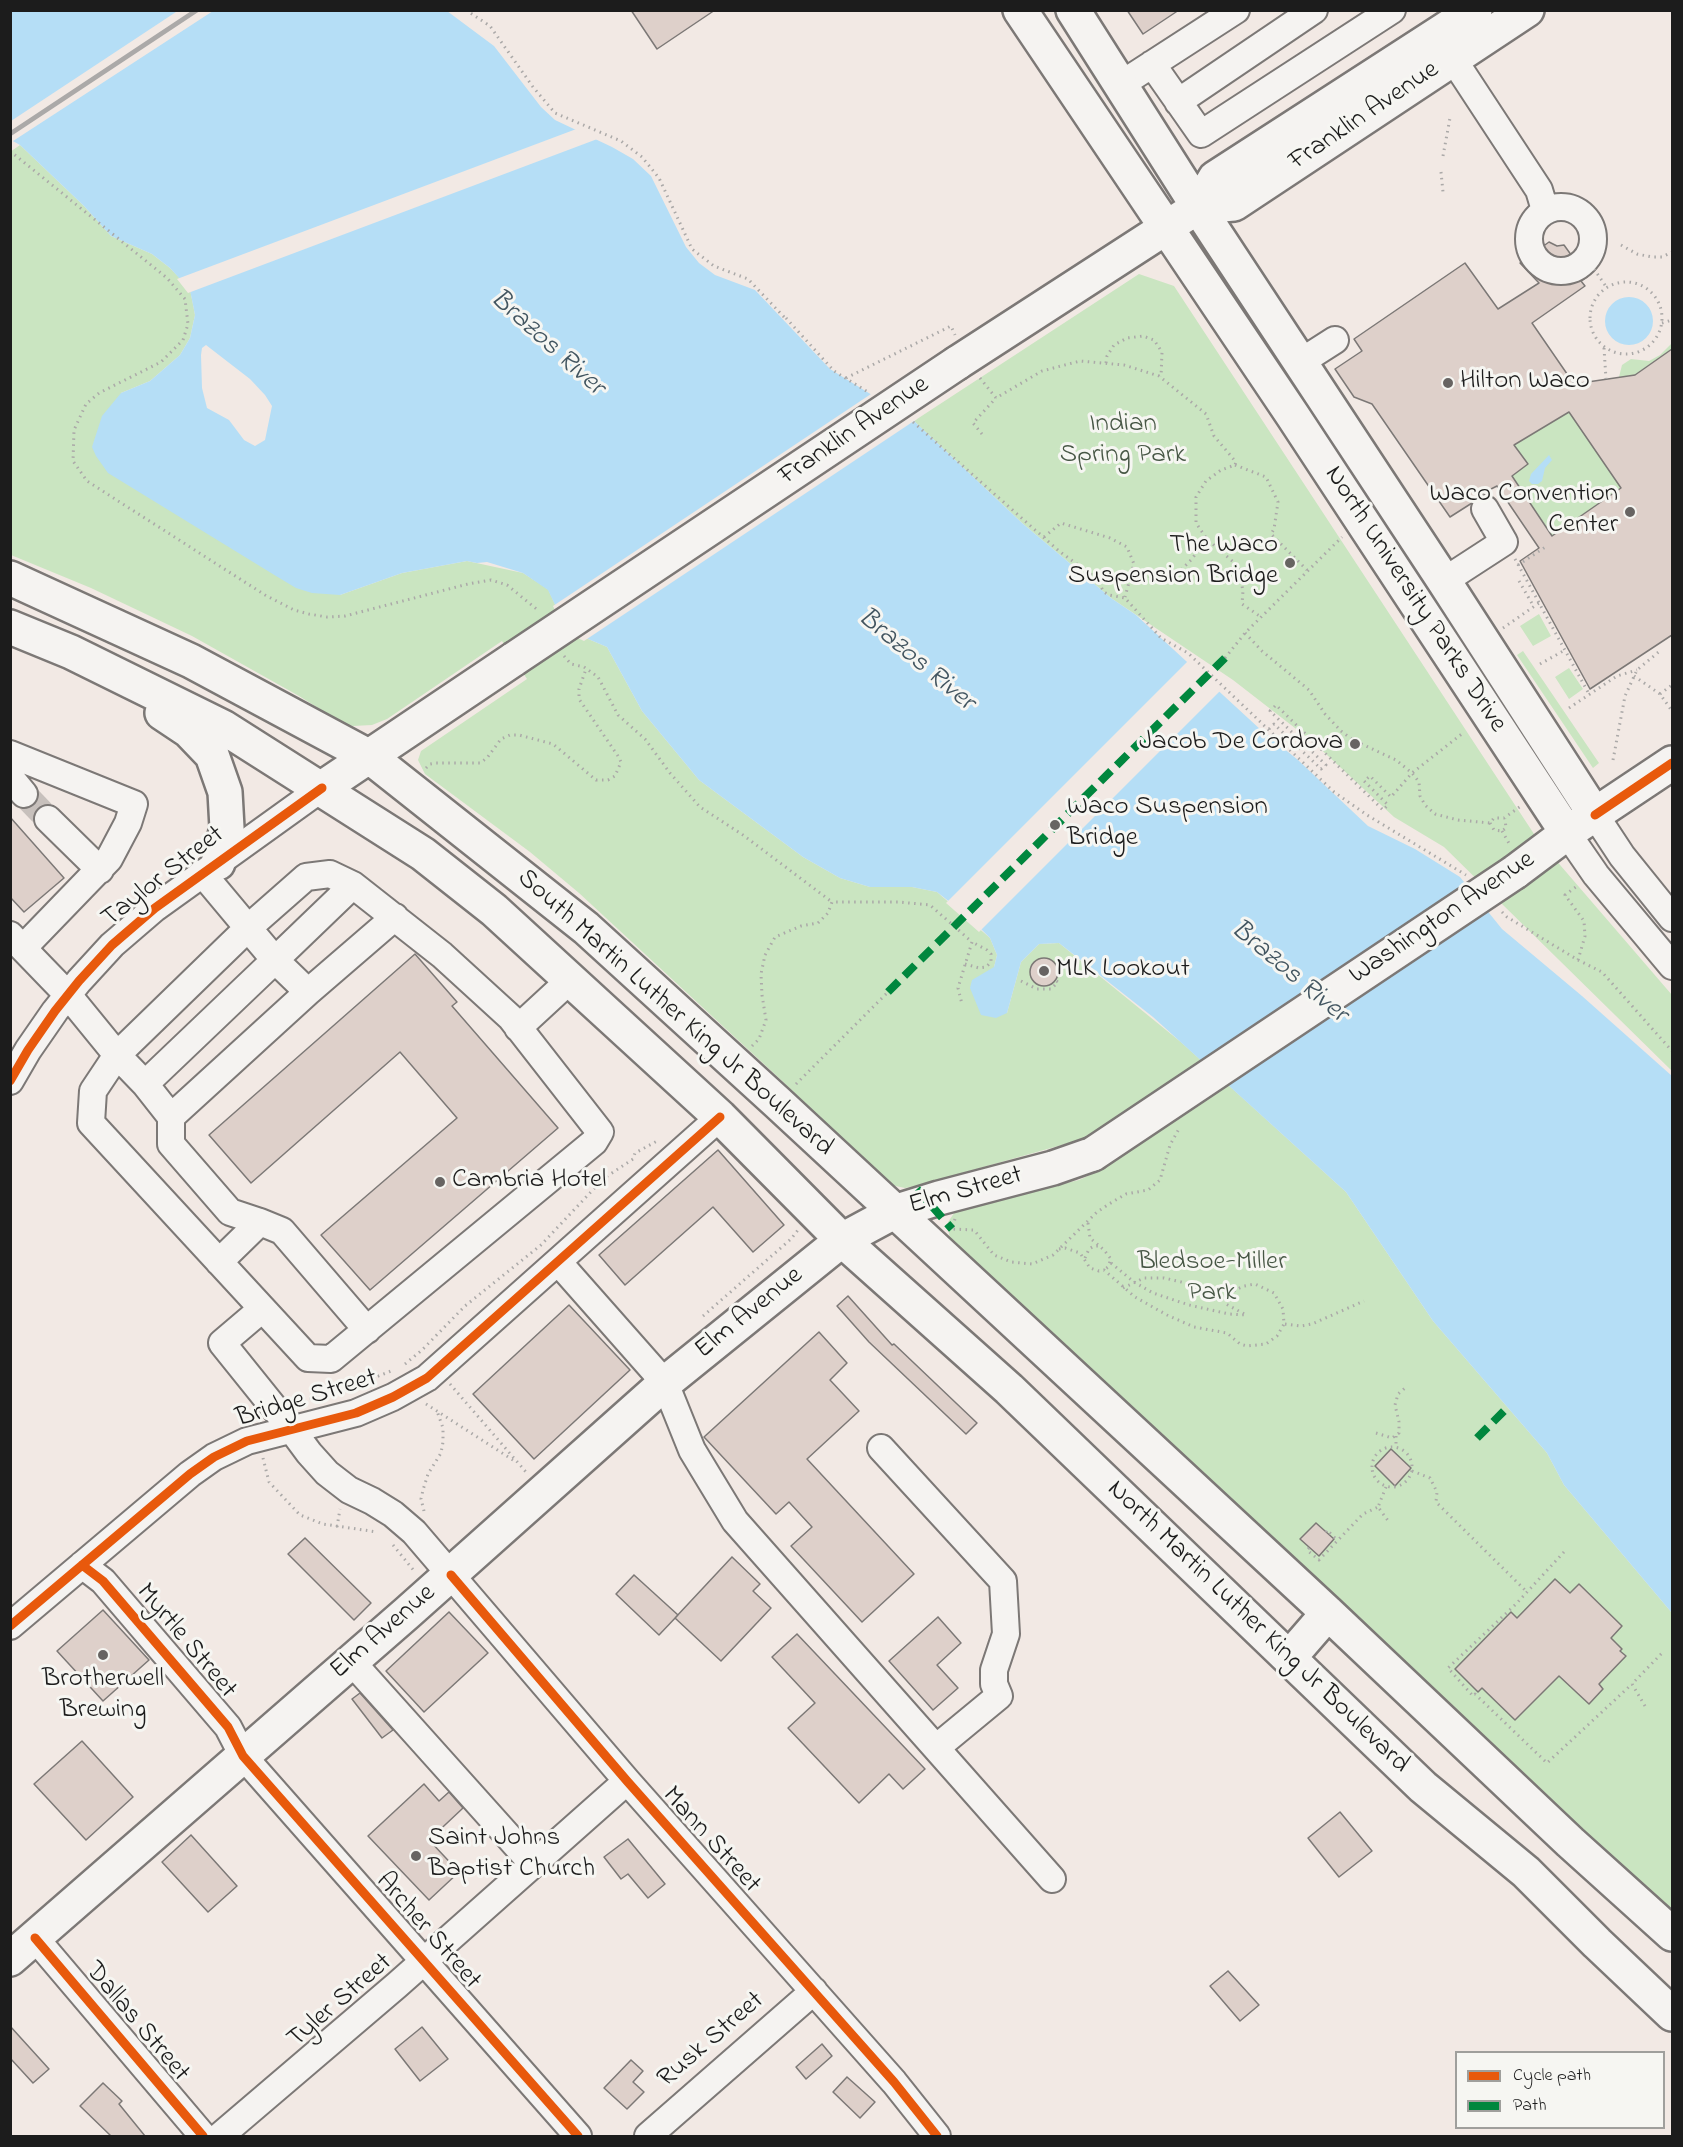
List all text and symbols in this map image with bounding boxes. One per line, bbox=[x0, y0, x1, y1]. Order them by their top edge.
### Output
street label: Franklin Avenue bbox=[1284, 55, 1446, 179]
water label: Brazos River bbox=[481, 283, 611, 405]
place label: Hilton Waco bbox=[1460, 367, 1590, 399]
street label: Franklin Avenue bbox=[774, 370, 936, 494]
marker: Hilton Waco bbox=[1441, 376, 1455, 390]
park label: Indian Spring Park bbox=[1060, 410, 1186, 473]
street label: North University Parks Drive bbox=[1316, 461, 1512, 739]
place label: Waco Convention Center bbox=[1430, 480, 1618, 543]
marker: Waco Convention Center bbox=[1623, 505, 1637, 519]
place label: The Waco Suspension Bridge bbox=[1068, 531, 1278, 594]
marker: The Waco Suspension Bridge bbox=[1283, 556, 1297, 570]
water label: Brazos River bbox=[849, 602, 981, 720]
place label: Jacob De Cordova bbox=[1139, 728, 1343, 760]
marker: Jacob De Cordova bbox=[1348, 737, 1362, 751]
place label: Waco Suspension Bridge bbox=[1067, 793, 1268, 856]
marker: Waco Suspension Bridge bbox=[1048, 818, 1062, 832]
street label: Taylor Street bbox=[96, 820, 232, 936]
street label: Washington Avenue bbox=[1344, 845, 1542, 993]
street label: South Martin Luther King Jr Boulevard bbox=[509, 863, 839, 1165]
water label: Brazos River bbox=[1222, 914, 1354, 1032]
place label: MLK Lookout bbox=[1056, 955, 1190, 987]
marker: MLK Lookout bbox=[1037, 964, 1051, 978]
street label: Elm Street bbox=[905, 1160, 1027, 1224]
place label: Cambria Hotel bbox=[452, 1166, 607, 1198]
marker: Cambria Hotel bbox=[433, 1175, 447, 1189]
park label: Bledsoe-Miller Park bbox=[1137, 1248, 1287, 1311]
street label: Elm Avenue bbox=[690, 1261, 810, 1367]
street label: Bridge Street bbox=[233, 1363, 381, 1437]
street label: North Martin Luther King Jr Boulevard bbox=[1099, 1475, 1415, 1781]
street label: Myrtle Street bbox=[128, 1578, 242, 1706]
street label: Elm Avenue bbox=[325, 1578, 443, 1688]
marker: Brotherwell Brewing bbox=[96, 1648, 110, 1662]
place label: Brotherwell Brewing bbox=[42, 1665, 164, 1728]
street label: Mann Street bbox=[654, 1781, 766, 1901]
place label: Saint Johns Baptist Church bbox=[428, 1824, 595, 1887]
marker: Saint Johns Baptist Church bbox=[409, 1849, 423, 1863]
street label: Archer Street bbox=[367, 1867, 487, 1997]
street label: Tyler Street bbox=[282, 1948, 400, 2056]
street label: Dallas Street bbox=[76, 1956, 196, 2090]
street label: Rusk Street bbox=[652, 1986, 772, 2096]
legend bbox=[1455, 2051, 1665, 2129]
text: Cycle path bbox=[1513, 2063, 1591, 2089]
text: Path bbox=[1513, 2093, 1547, 2119]

